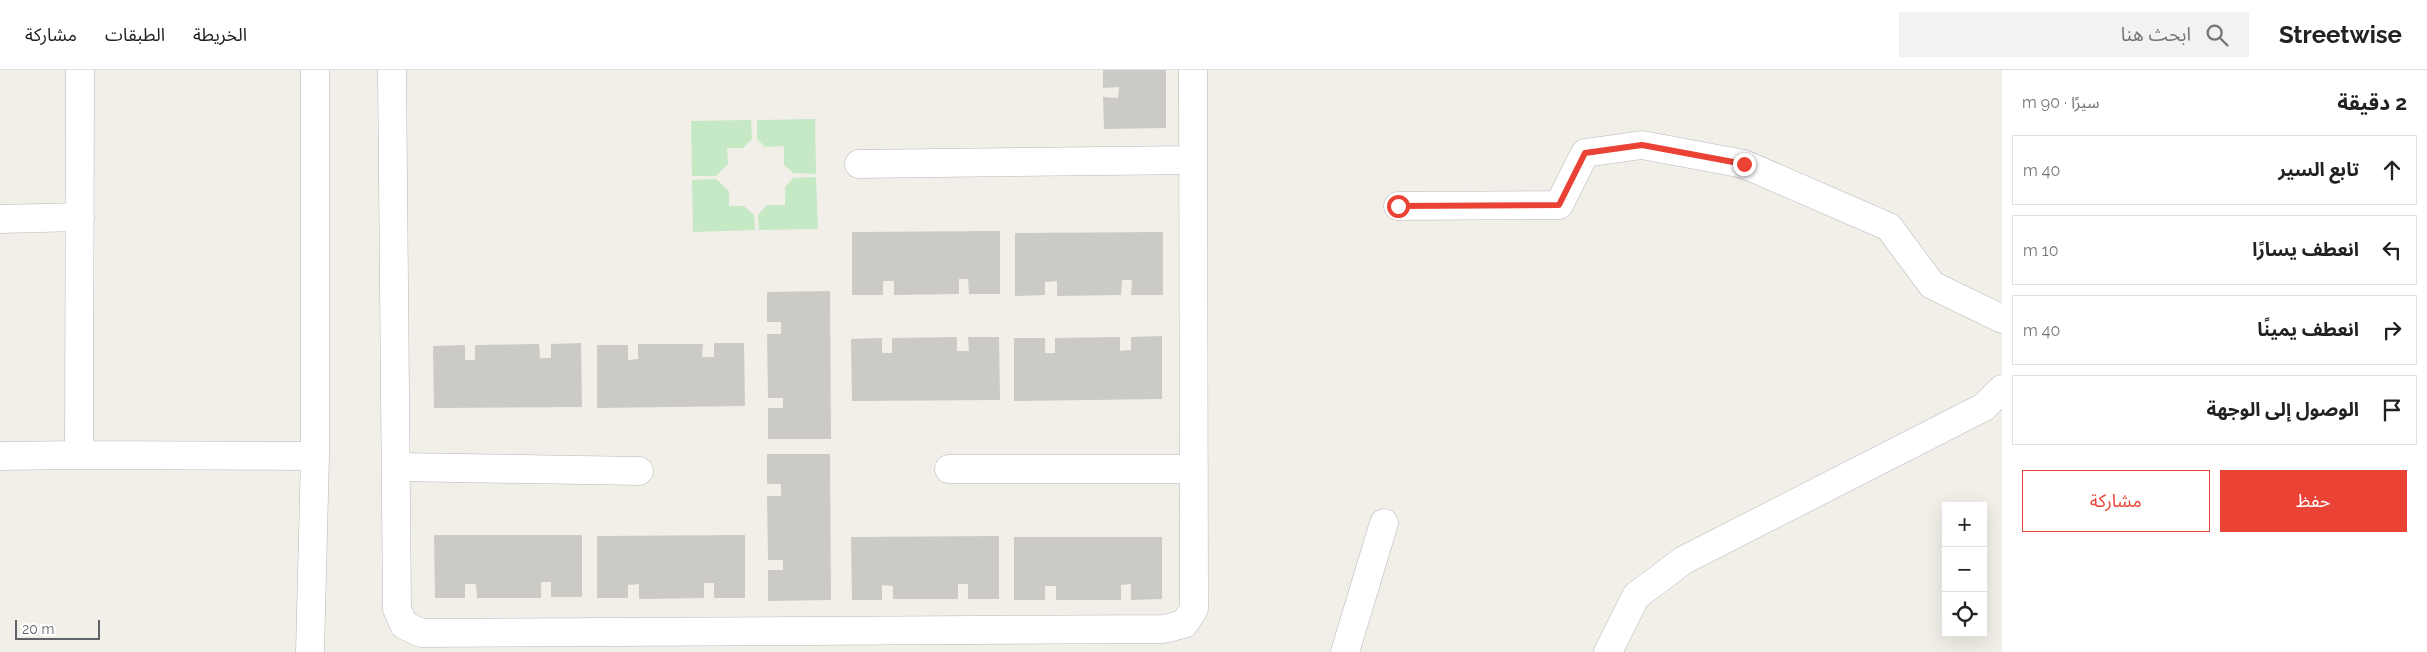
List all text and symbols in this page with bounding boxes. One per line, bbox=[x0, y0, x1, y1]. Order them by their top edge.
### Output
search box bbox=[1899, 12, 2249, 57]
text: Streetwise bbox=[2279, 20, 2402, 49]
icon: search bbox=[2203, 21, 2231, 49]
text: ابحث هنا bbox=[2121, 23, 2191, 45]
text: مشاركة bbox=[25, 24, 77, 45]
text: الطبقات bbox=[105, 24, 165, 45]
text: الخريطة bbox=[193, 24, 247, 45]
text: 2 دقيقة bbox=[2337, 90, 2407, 115]
text: سيرًا · 90 m bbox=[2022, 93, 2099, 112]
route end bbox=[1733, 153, 1756, 176]
icon: ahead bbox=[2378, 156, 2406, 184]
text: تابع السير bbox=[2278, 158, 2359, 180]
text: 40 m bbox=[2023, 161, 2060, 180]
route start bbox=[1387, 195, 1410, 218]
icon: left bbox=[2378, 236, 2406, 264]
text: انعطف يسارًا bbox=[2252, 238, 2359, 260]
text: 10 m bbox=[2023, 241, 2058, 260]
icon: right bbox=[2378, 316, 2406, 344]
text: انعطف يمينًا bbox=[2257, 318, 2359, 340]
text: 40 m bbox=[2023, 321, 2060, 340]
icon: arrive bbox=[2378, 396, 2406, 424]
text: الوصول إلى الوجهة bbox=[2206, 398, 2359, 420]
button: مشاركة bbox=[2022, 470, 2210, 532]
button: حفظ bbox=[2220, 470, 2407, 532]
map controls bbox=[1942, 502, 1987, 637]
button: + bbox=[1942, 502, 1987, 547]
button: − bbox=[1942, 547, 1987, 592]
button: locate bbox=[1942, 592, 1987, 637]
scale bar bbox=[15, 617, 100, 640]
text: 20 m bbox=[22, 621, 54, 637]

